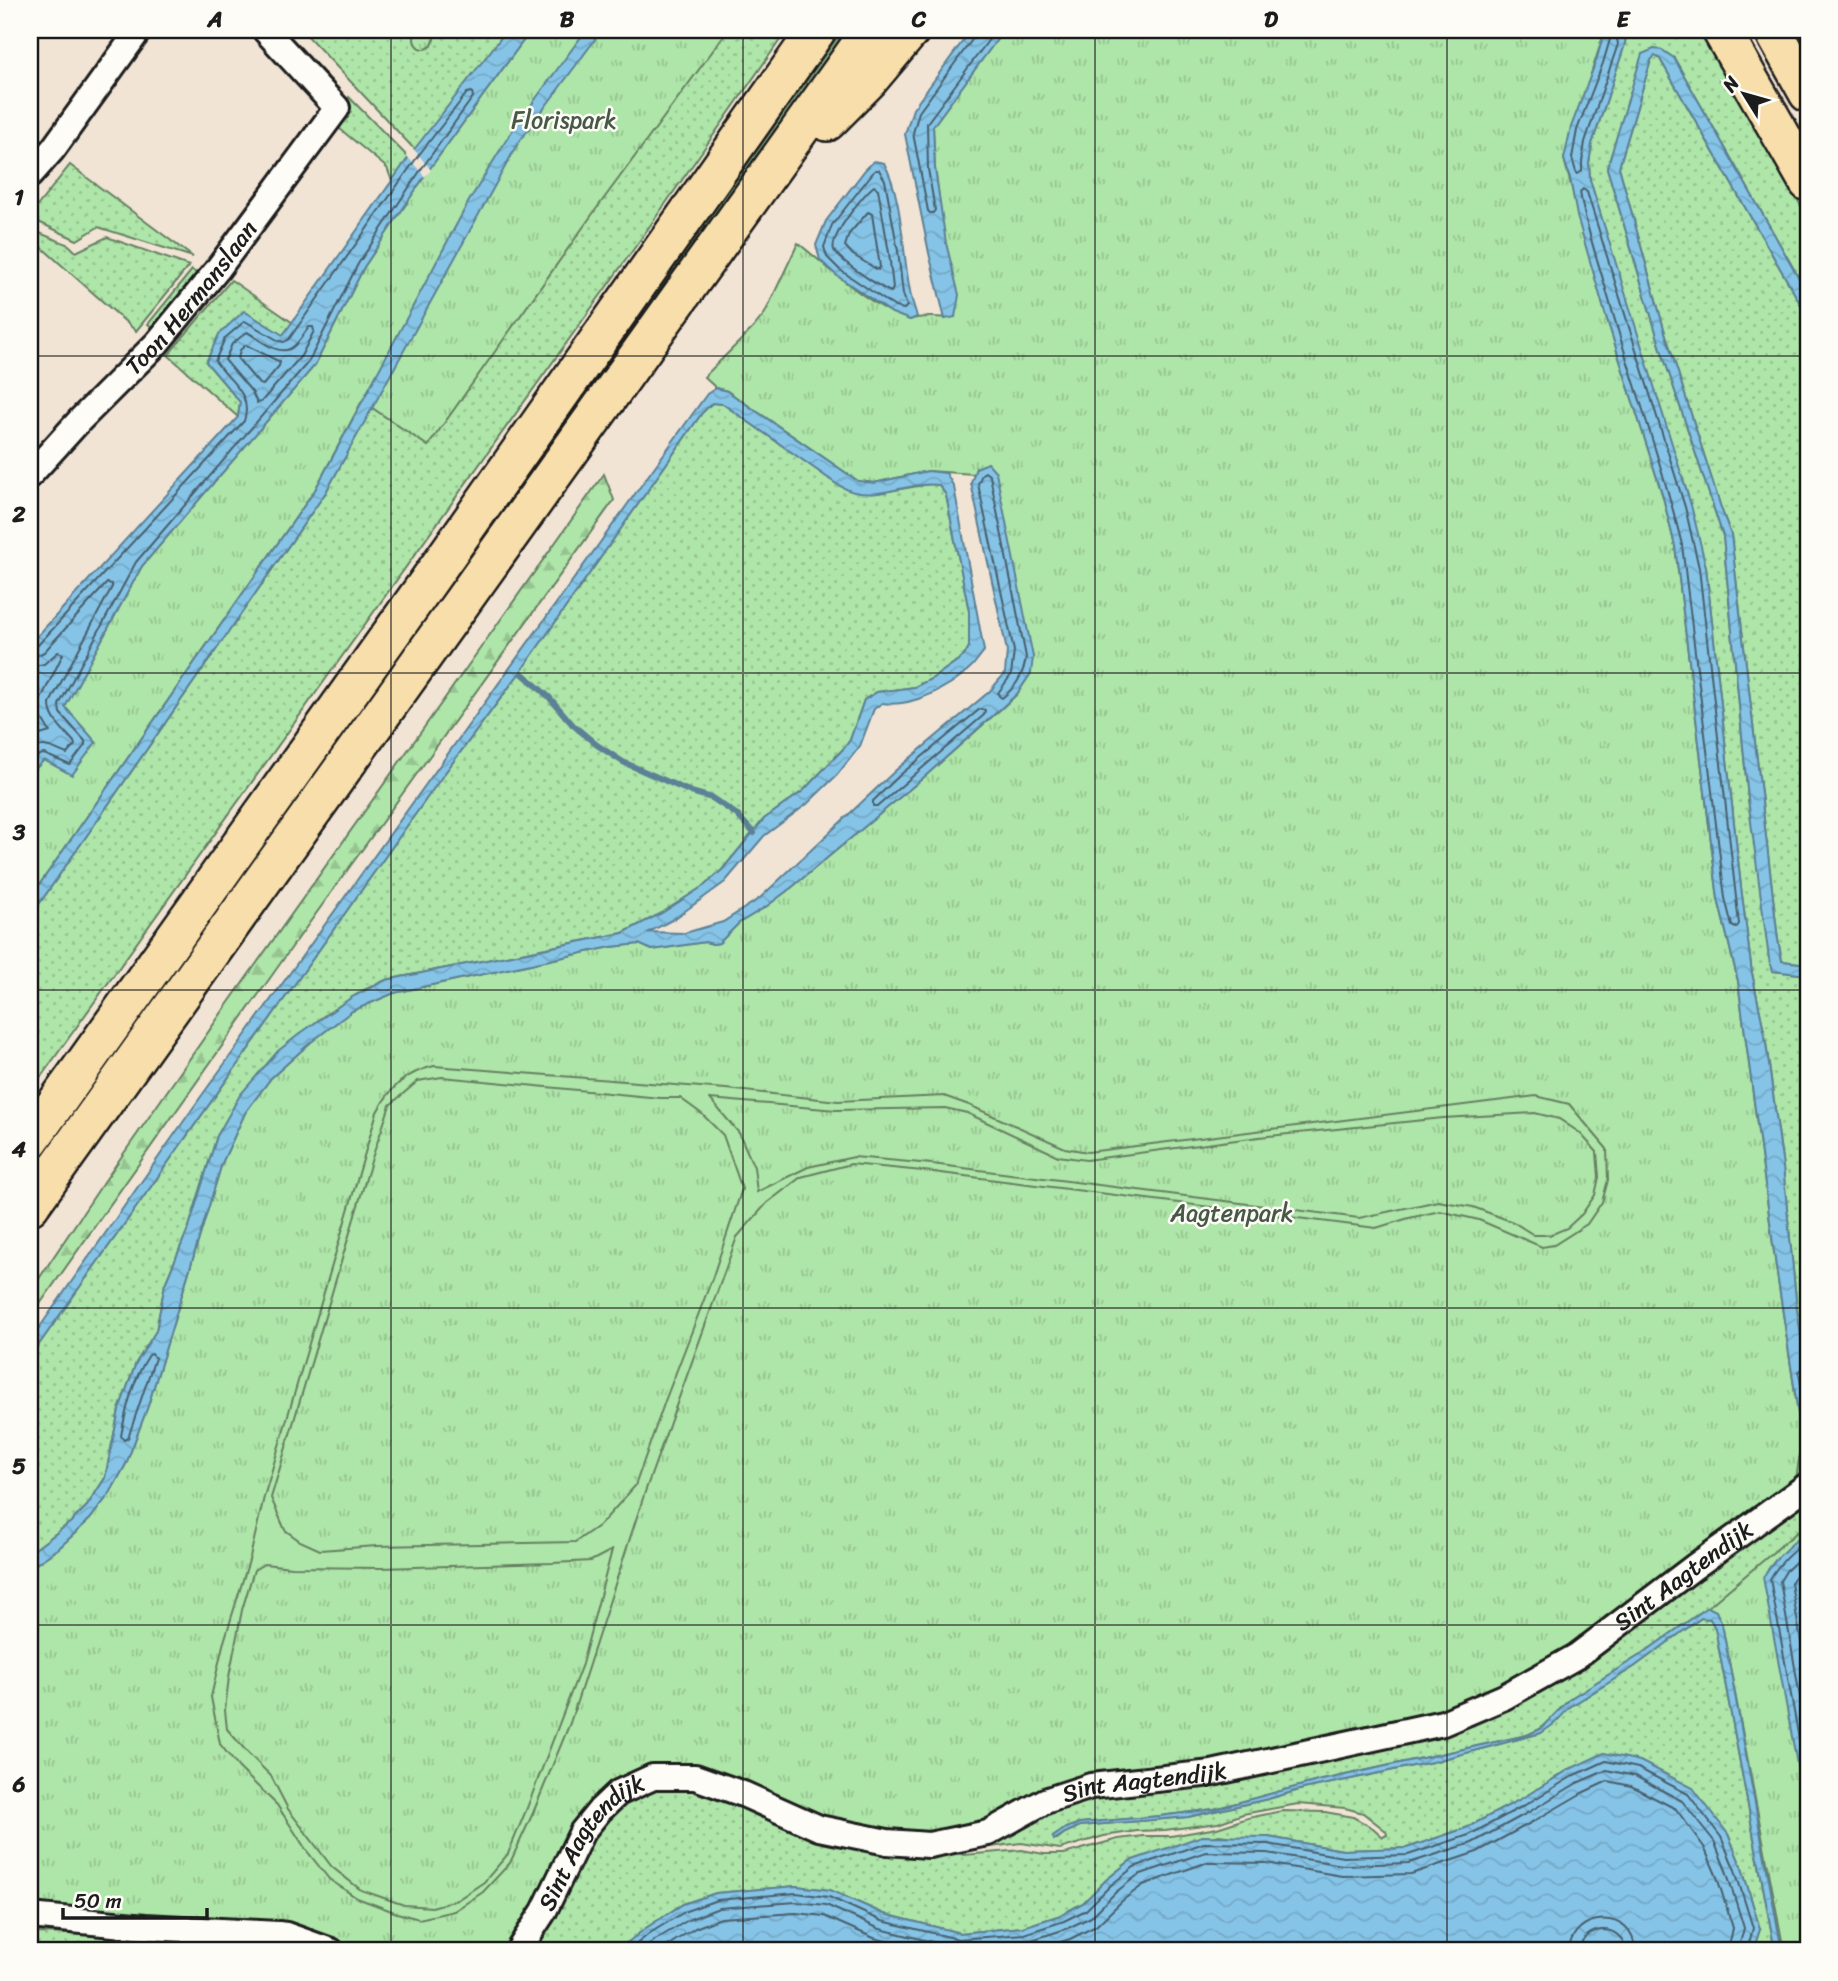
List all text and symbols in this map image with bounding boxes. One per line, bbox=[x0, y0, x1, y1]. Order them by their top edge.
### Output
text: A bbox=[206, 0, 223, 40]
text: B bbox=[560, 0, 575, 40]
text: C bbox=[911, 0, 927, 40]
text: D bbox=[1264, 0, 1279, 40]
text: E bbox=[1617, 0, 1632, 40]
north arrow bbox=[1708, 60, 1778, 130]
text: N bbox=[1713, 68, 1748, 100]
park label: Florispark bbox=[511, 99, 617, 141]
text: 1 bbox=[14, 177, 24, 218]
street label: Toon Hermanslaan bbox=[115, 211, 268, 385]
text: 2 bbox=[11, 494, 26, 535]
text: 3 bbox=[12, 812, 26, 853]
text: 4 bbox=[11, 1129, 27, 1170]
park label: Aagtenpark bbox=[1169, 1192, 1294, 1234]
text: 5 bbox=[12, 1446, 26, 1487]
street label: Sint Aagtendijk bbox=[1604, 1509, 1763, 1642]
street label: Sint Aagtendijk bbox=[1056, 1749, 1231, 1815]
street label: Sint Aagtendijk bbox=[526, 1762, 652, 1918]
text: 6 bbox=[11, 1764, 26, 1805]
scale bar bbox=[63, 1876, 206, 1920]
text: 50 m bbox=[74, 1882, 122, 1920]

